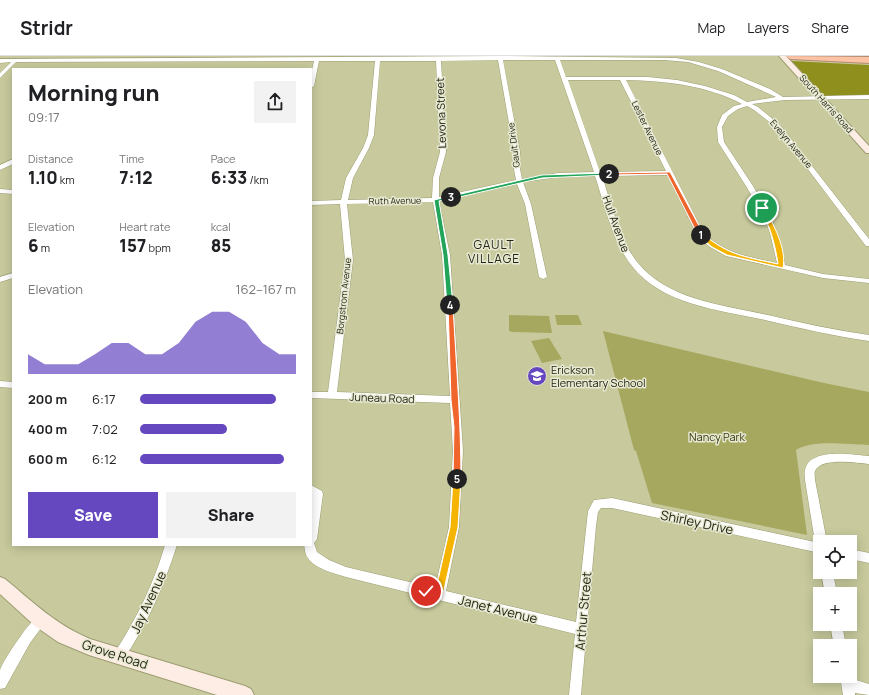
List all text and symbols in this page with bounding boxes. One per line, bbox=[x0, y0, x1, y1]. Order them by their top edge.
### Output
text: Stridr bbox=[20, 15, 73, 41]
text: Map bbox=[697, 18, 725, 37]
text: Layers bbox=[747, 18, 789, 37]
text: Share bbox=[811, 18, 849, 37]
street label: South Harris Road bbox=[797, 72, 856, 136]
street label: Levona Street bbox=[432, 77, 449, 149]
text: Morning run bbox=[28, 78, 159, 108]
button: share bbox=[254, 81, 296, 123]
street label: Lester Avenue bbox=[629, 98, 666, 157]
text: 09:17 bbox=[28, 108, 59, 126]
street label: Evelyn Avenue bbox=[767, 117, 816, 171]
street label: Gault Drive bbox=[504, 122, 523, 168]
text: Distance bbox=[28, 151, 73, 166]
text: Time bbox=[119, 151, 144, 166]
text: Pace bbox=[211, 151, 236, 166]
pin: 2 bbox=[599, 164, 619, 184]
text: 1.10 bbox=[28, 166, 58, 189]
text: 7:12 bbox=[119, 166, 153, 189]
text: 6:33 bbox=[211, 166, 247, 189]
text: 2 bbox=[606, 166, 612, 181]
text: km bbox=[58, 172, 75, 187]
text: /km bbox=[247, 172, 269, 187]
pin: 3 bbox=[441, 187, 461, 207]
text: 3 bbox=[448, 189, 454, 204]
pin bbox=[745, 191, 779, 225]
street label: Ruth Avenue bbox=[369, 194, 421, 207]
street label: Hull Avenue bbox=[599, 194, 634, 255]
icon: arrive bbox=[751, 197, 773, 219]
text: Elevation bbox=[28, 219, 74, 234]
text: Heart rate bbox=[119, 219, 170, 234]
text: kcal bbox=[211, 219, 231, 234]
pin: 1 bbox=[691, 225, 711, 245]
text: 1 bbox=[699, 227, 703, 242]
text: 6 bbox=[28, 234, 39, 257]
text: 157 bbox=[119, 234, 146, 257]
text: 85 bbox=[211, 234, 231, 257]
district label: GAULT VILLAGE bbox=[468, 236, 520, 267]
text: m bbox=[39, 240, 50, 255]
text: bpm bbox=[146, 240, 171, 255]
street label: Borgstrom Avenue bbox=[333, 257, 354, 335]
text: Elevation bbox=[28, 280, 83, 298]
text: 162–167 m bbox=[235, 280, 296, 298]
pin: 4 bbox=[440, 295, 460, 315]
text: 4 bbox=[447, 297, 453, 312]
place label: Erickson Elementary School bbox=[551, 362, 646, 390]
school or university icon: Erickson Elementary School bbox=[526, 365, 548, 387]
street label: Juneau Road bbox=[349, 389, 415, 406]
text: 200 m bbox=[28, 390, 67, 408]
text: 6:17 bbox=[92, 390, 116, 408]
text: 400 m bbox=[28, 420, 67, 438]
text: 7:02 bbox=[92, 420, 118, 438]
park label: Nancy Park bbox=[689, 429, 746, 444]
text: 600 m bbox=[28, 450, 67, 468]
text: 6:12 bbox=[92, 450, 116, 468]
pin: 5 bbox=[447, 469, 467, 489]
text: 5 bbox=[454, 471, 460, 486]
button: Save bbox=[28, 492, 158, 538]
button: Share bbox=[166, 492, 296, 538]
street label: Shirley Drive bbox=[659, 506, 735, 539]
map controls bbox=[813, 535, 857, 683]
button: locate bbox=[813, 535, 857, 579]
street label: Jay Avenue bbox=[126, 568, 170, 636]
street label: Arthur Street bbox=[571, 571, 595, 651]
pin bbox=[409, 574, 443, 608]
icon: check bbox=[415, 580, 437, 602]
button: + bbox=[813, 587, 857, 631]
street label: Janet Avenue bbox=[457, 590, 540, 628]
street label: Grove Road bbox=[80, 635, 150, 673]
button: − bbox=[813, 639, 857, 683]

